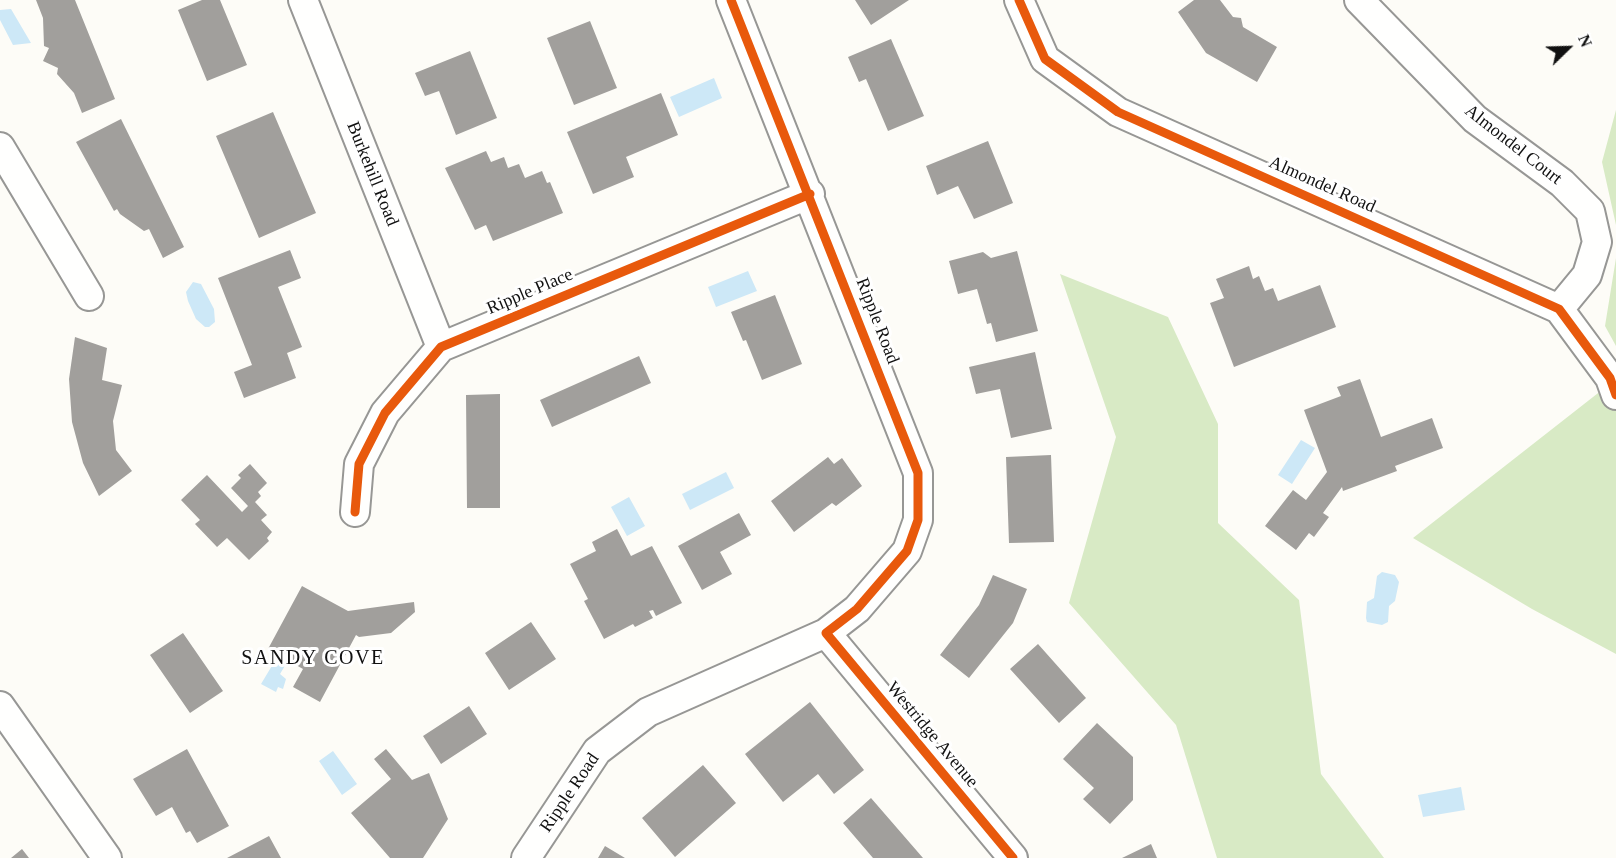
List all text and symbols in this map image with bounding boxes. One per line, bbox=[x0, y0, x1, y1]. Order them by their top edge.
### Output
north arrow bbox=[1538, 18, 1598, 78]
text: N bbox=[1575, 32, 1595, 49]
street label: Almondel Court bbox=[1460, 100, 1566, 190]
street label: Burkehill Road bbox=[341, 119, 403, 229]
street label: Almondel Road bbox=[1265, 152, 1379, 218]
street label: Ripple Place bbox=[484, 264, 576, 320]
street label: Ripple Road bbox=[851, 275, 903, 367]
district label: SANDY COVE bbox=[241, 647, 385, 671]
street label: Westridge Avenue bbox=[881, 678, 983, 792]
street label: Ripple Road bbox=[536, 749, 604, 837]

